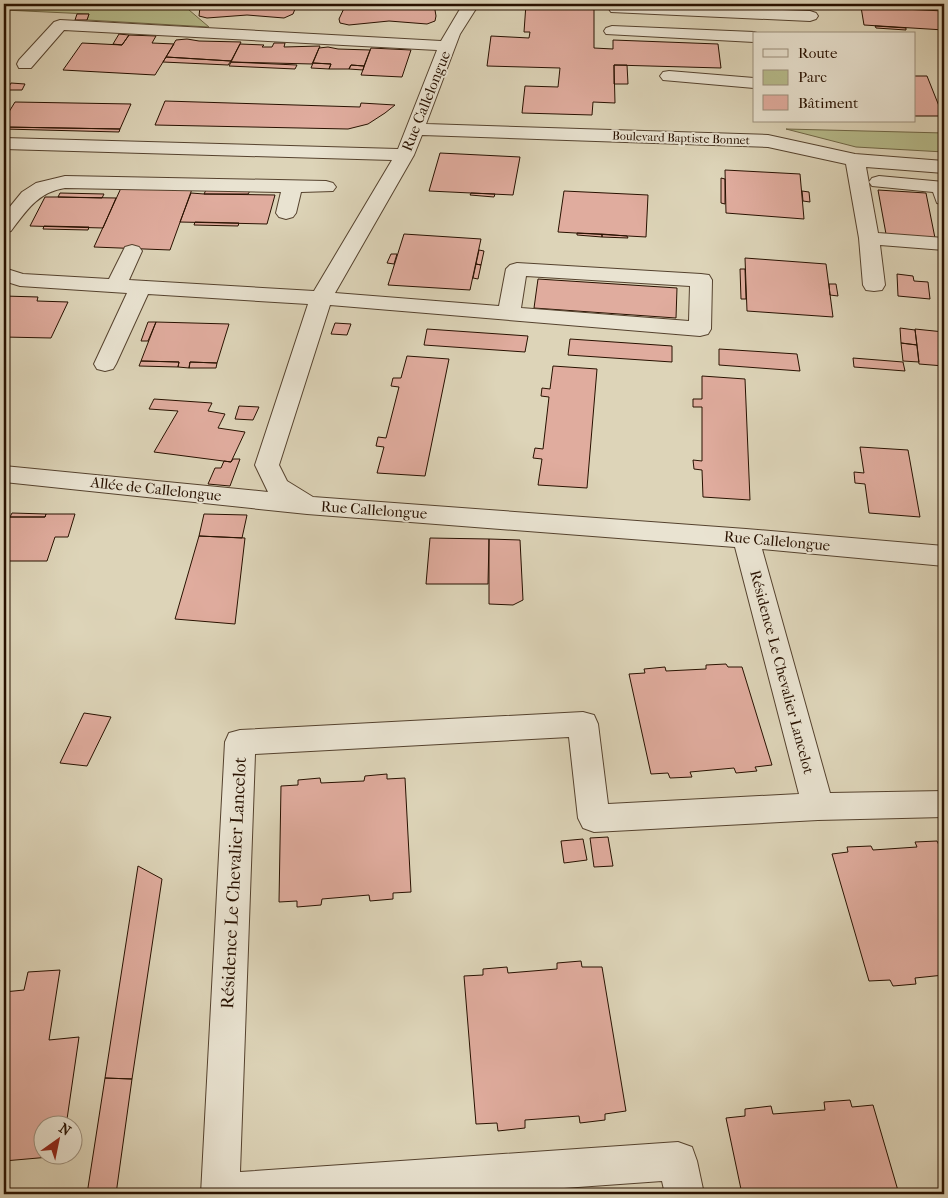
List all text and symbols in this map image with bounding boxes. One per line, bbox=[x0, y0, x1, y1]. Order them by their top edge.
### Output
legend bbox=[753, 32, 916, 122]
text: Route bbox=[798, 44, 838, 62]
street label: Rue Callelongue bbox=[398, 48, 455, 154]
text: Parc bbox=[798, 68, 827, 86]
text: Bâtiment bbox=[798, 94, 859, 112]
street label: Boulevard Baptiste Bonnet bbox=[612, 129, 751, 147]
street label: Allée de Callelongue bbox=[89, 473, 223, 505]
street label: Rue Callelongue bbox=[320, 497, 428, 523]
street label: Rue Callelongue bbox=[723, 527, 831, 555]
street label: Résidence Le Chevalier Lancelot bbox=[746, 568, 818, 776]
street label: Résidence Le Chevalier Lancelot bbox=[217, 756, 251, 1010]
north arrow bbox=[32, 1116, 82, 1166]
text: N bbox=[56, 1119, 74, 1140]

